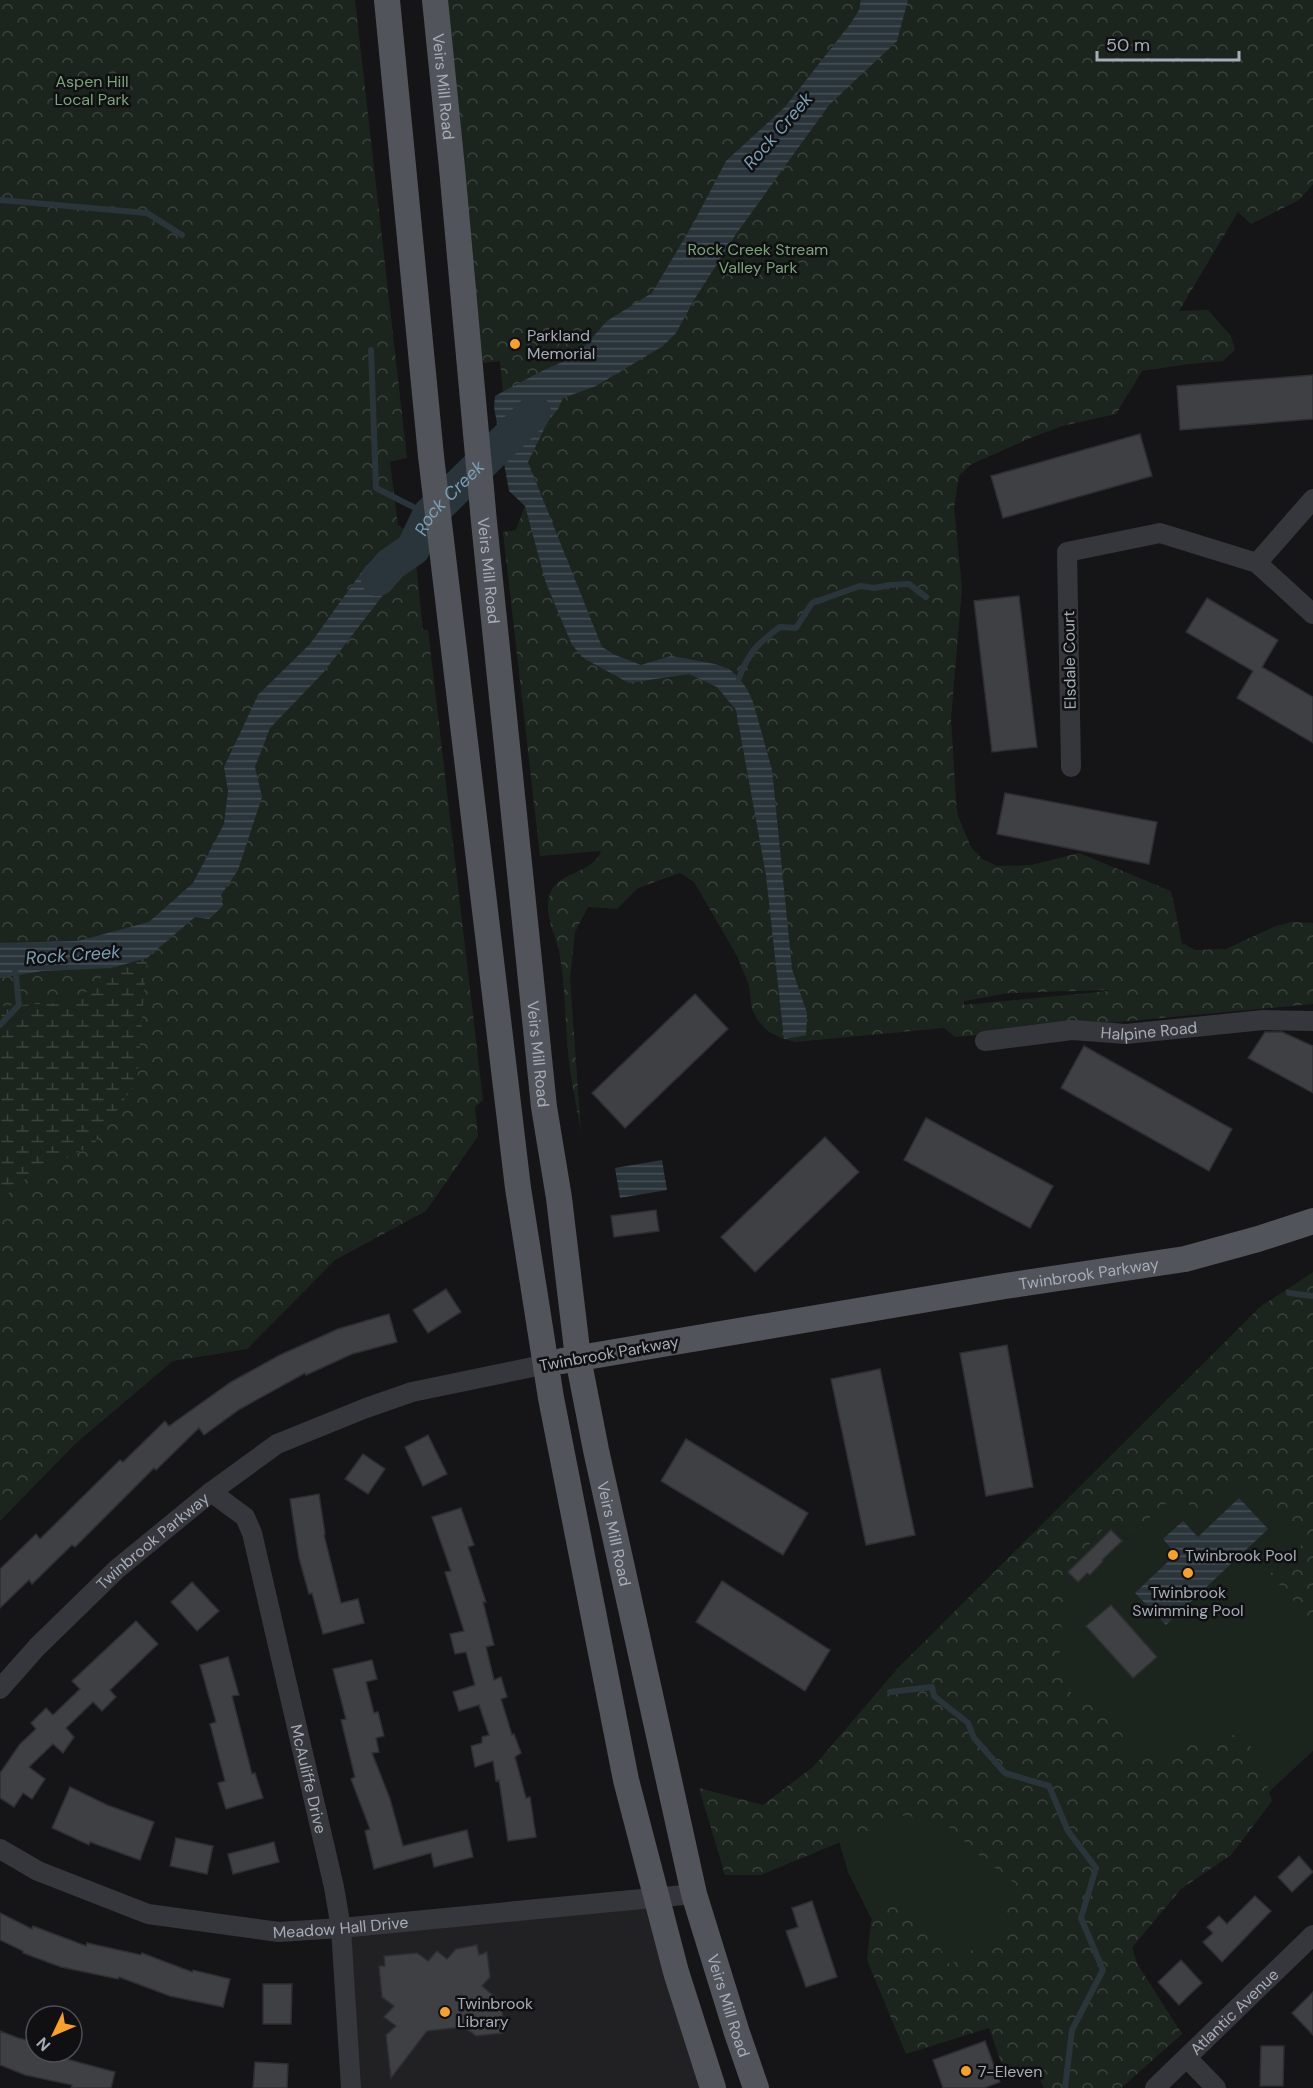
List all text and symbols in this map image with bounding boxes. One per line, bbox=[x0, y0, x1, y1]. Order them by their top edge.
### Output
scale bar bbox=[1097, 24, 1240, 62]
street label: Veirs Mill Road bbox=[427, 32, 459, 141]
text: 50 m bbox=[1106, 33, 1150, 57]
park label: Aspen Hill Local Park bbox=[55, 71, 129, 110]
water label: Rock Creek bbox=[738, 87, 819, 175]
park label: Rock Creek Stream Valley Park bbox=[688, 239, 828, 278]
place label: Parkland Memorial bbox=[527, 325, 595, 364]
marker: Parkland Memorial bbox=[508, 337, 522, 351]
water label: Rock Creek bbox=[409, 454, 490, 540]
street label: Veirs Mill Road bbox=[473, 516, 504, 625]
street label: Elsdale Court bbox=[1058, 611, 1081, 709]
water label: Rock Creek bbox=[25, 940, 122, 970]
street label: Veirs Mill Road bbox=[522, 1000, 554, 1108]
street label: Halpine Road bbox=[1100, 1017, 1198, 1045]
street label: Twinbrook Parkway bbox=[1017, 1253, 1160, 1295]
street label: Twinbrook Parkway bbox=[538, 1331, 681, 1376]
street label: Veirs Mill Road bbox=[592, 1479, 636, 1588]
street label: Twinbrook Parkway bbox=[92, 1488, 214, 1595]
place label: Twinbrook Pool bbox=[1185, 1545, 1297, 1566]
marker: Twinbrook Pool bbox=[1166, 1548, 1180, 1562]
marker: Twinbrook Swimming Pool bbox=[1181, 1566, 1195, 1580]
place label: Twinbrook Swimming Pool bbox=[1132, 1582, 1244, 1621]
street label: McAuliffe Drive bbox=[286, 1722, 331, 1836]
street label: Meadow Hall Drive bbox=[272, 1912, 409, 1943]
street label: Veirs Mill Road bbox=[702, 1952, 755, 2060]
street label: Atlantic Avenue bbox=[1186, 1964, 1283, 2060]
place label: Twinbrook Library bbox=[457, 1993, 533, 2032]
north arrow bbox=[24, 2004, 84, 2064]
marker: Twinbrook Library bbox=[438, 2005, 452, 2019]
text: N bbox=[32, 2033, 55, 2056]
place label: 7-Eleven bbox=[978, 2061, 1042, 2082]
marker: 7-Eleven bbox=[959, 2064, 973, 2078]

